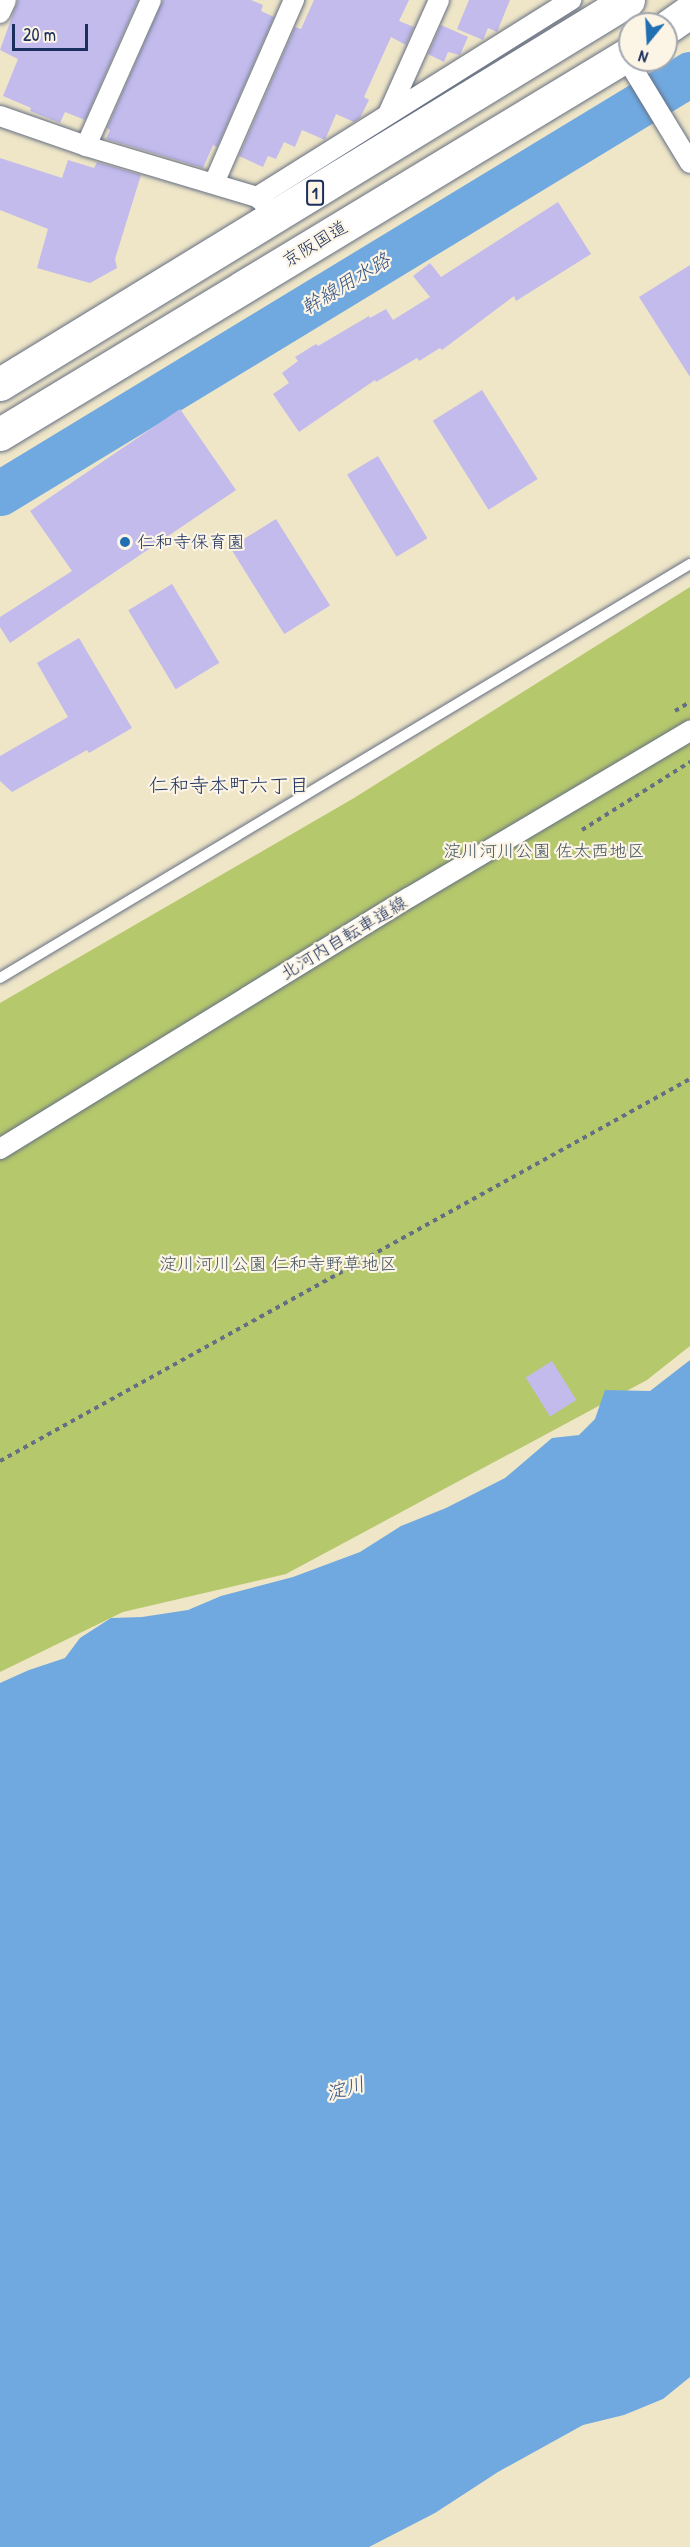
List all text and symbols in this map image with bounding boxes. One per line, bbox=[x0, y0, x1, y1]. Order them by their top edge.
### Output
scale bar bbox=[15, 12, 92, 50]
north arrow bbox=[618, 12, 678, 72]
text: 20 m bbox=[23, 22, 56, 47]
text: N bbox=[636, 45, 651, 69]
road number: 1 bbox=[306, 180, 324, 206]
street label: 京阪国道 bbox=[279, 216, 351, 272]
water label: 幹線用水路 bbox=[296, 247, 394, 319]
place label: 仁和寺保育園 bbox=[137, 531, 245, 553]
marker: 仁和寺保育園 bbox=[118, 535, 132, 549]
district label: 仁和寺本町六丁目 bbox=[149, 772, 309, 796]
park label: 淀川河川公園 佐太西地区 bbox=[443, 840, 645, 862]
street label: 北河内自転車道線 bbox=[277, 892, 411, 984]
park label: 淀川河川公園 仁和寺野草地区 bbox=[159, 1253, 397, 1275]
water label: 淀川 bbox=[322, 2071, 368, 2105]

